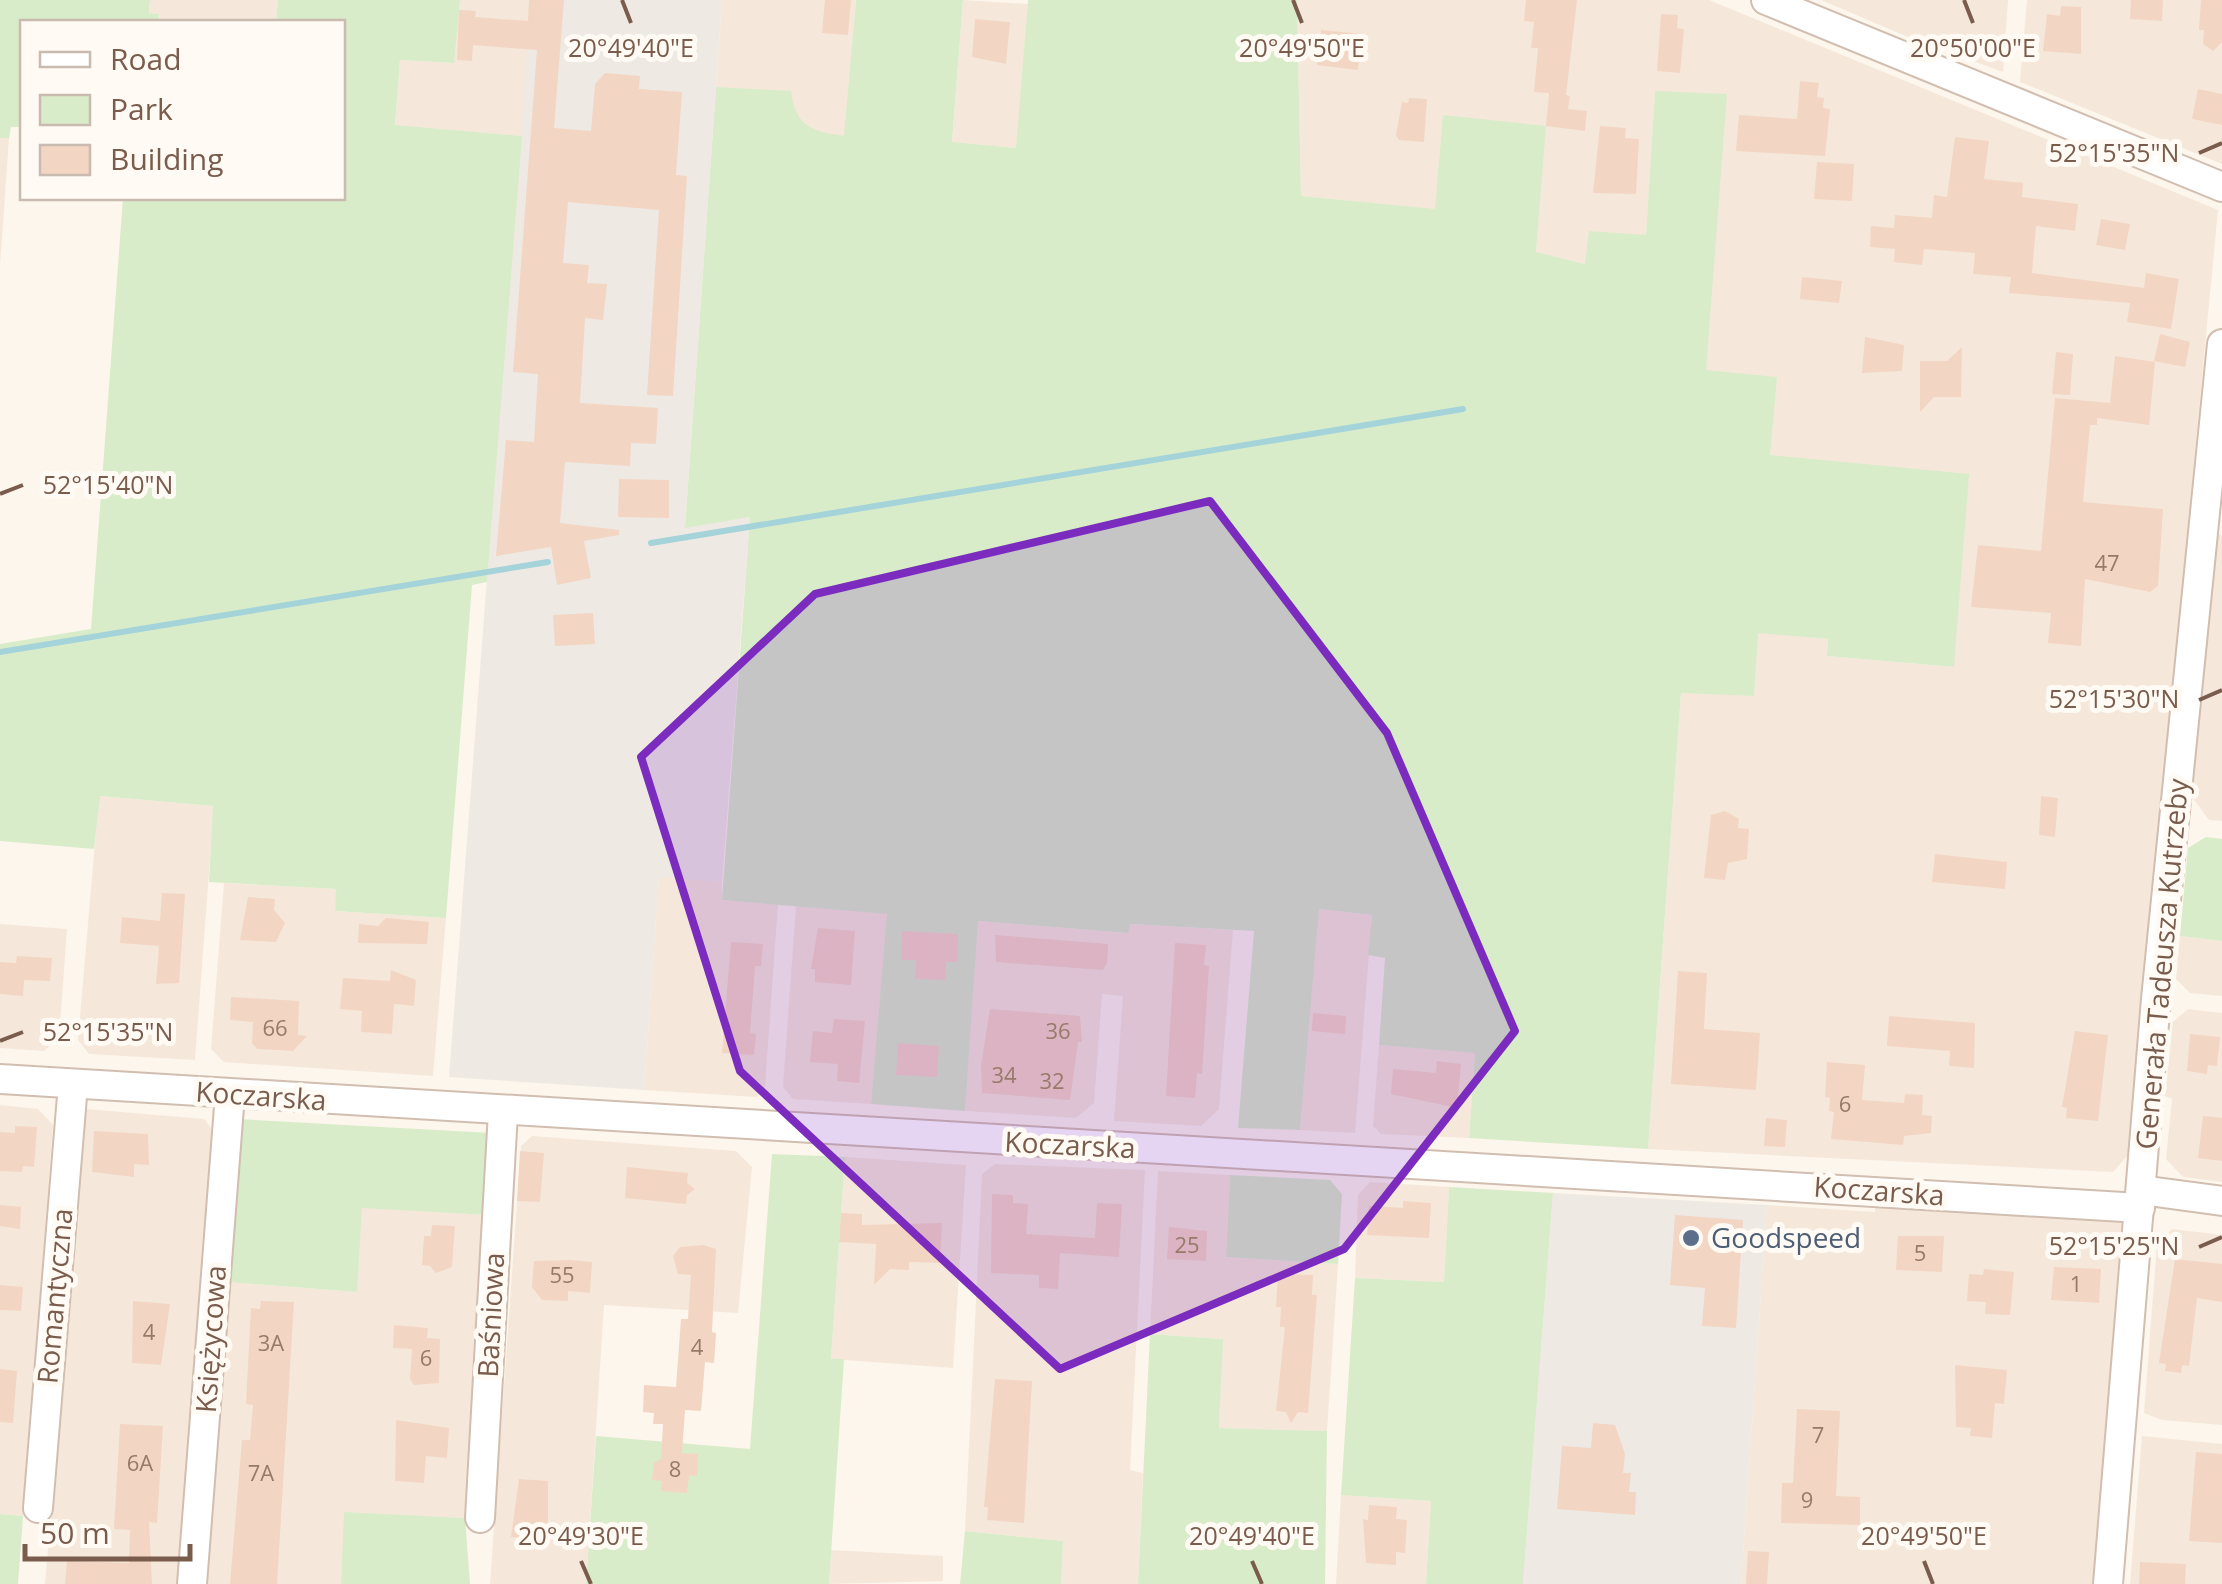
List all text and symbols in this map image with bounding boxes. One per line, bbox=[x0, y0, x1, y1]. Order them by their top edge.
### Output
legend bbox=[20, 20, 345, 200]
text: 20°49'40"E bbox=[568, 30, 694, 64]
text: 20°49'50"E bbox=[1239, 30, 1365, 64]
text: 20°50'00"E bbox=[1910, 30, 2036, 64]
text: Road bbox=[110, 38, 182, 79]
text: Park bbox=[110, 88, 173, 129]
text: 52°15'35"N bbox=[2049, 135, 2179, 169]
text: Building bbox=[110, 138, 224, 179]
text: 52°15'40"N bbox=[43, 467, 173, 501]
house number: 47 bbox=[2094, 547, 2120, 577]
text: 52°15'30"N bbox=[2049, 681, 2179, 715]
street label: Generała Tadeusza Kutrzeby bbox=[2126, 776, 2196, 1151]
house number: 66 bbox=[262, 1012, 288, 1042]
text: 52°15'35"N bbox=[43, 1014, 173, 1048]
house number: 36 bbox=[1045, 1015, 1071, 1045]
house number: 34 bbox=[991, 1059, 1017, 1089]
house number: 32 bbox=[1039, 1065, 1065, 1095]
street label: Koczarska bbox=[194, 1071, 328, 1119]
house number: 6 bbox=[1839, 1088, 1851, 1118]
street label: Koczarska bbox=[1004, 1122, 1137, 1166]
street label: Koczarska bbox=[1812, 1166, 1946, 1214]
street label: Romantyczna bbox=[27, 1207, 81, 1385]
place label: Goodspeed bbox=[1711, 1218, 1861, 1256]
marker: Goodspeed bbox=[1680, 1227, 1702, 1249]
text: 52°15'25"N bbox=[2049, 1228, 2179, 1262]
house number: 25 bbox=[1174, 1229, 1200, 1259]
house number: 5 bbox=[1914, 1237, 1926, 1267]
street label: Baśniowa bbox=[468, 1251, 512, 1379]
house number: 55 bbox=[549, 1259, 575, 1289]
street label: Księżycowa bbox=[186, 1264, 234, 1414]
house number: 1 bbox=[2070, 1268, 2082, 1298]
house number: 4 bbox=[143, 1316, 156, 1346]
house number: 3A bbox=[258, 1327, 284, 1357]
house number: 4 bbox=[691, 1331, 704, 1361]
house number: 6 bbox=[420, 1342, 432, 1372]
house number: 7 bbox=[1812, 1419, 1824, 1449]
house number: 6A bbox=[127, 1447, 153, 1477]
house number: 8 bbox=[669, 1453, 681, 1483]
house number: 7A bbox=[248, 1457, 274, 1487]
house number: 9 bbox=[1801, 1484, 1813, 1514]
scale bar bbox=[25, 1499, 190, 1561]
text: 50 m bbox=[40, 1512, 110, 1553]
text: 20°49'30"E bbox=[518, 1518, 644, 1552]
text: 20°49'40"E bbox=[1189, 1518, 1315, 1552]
text: 20°49'50"E bbox=[1861, 1518, 1987, 1552]

